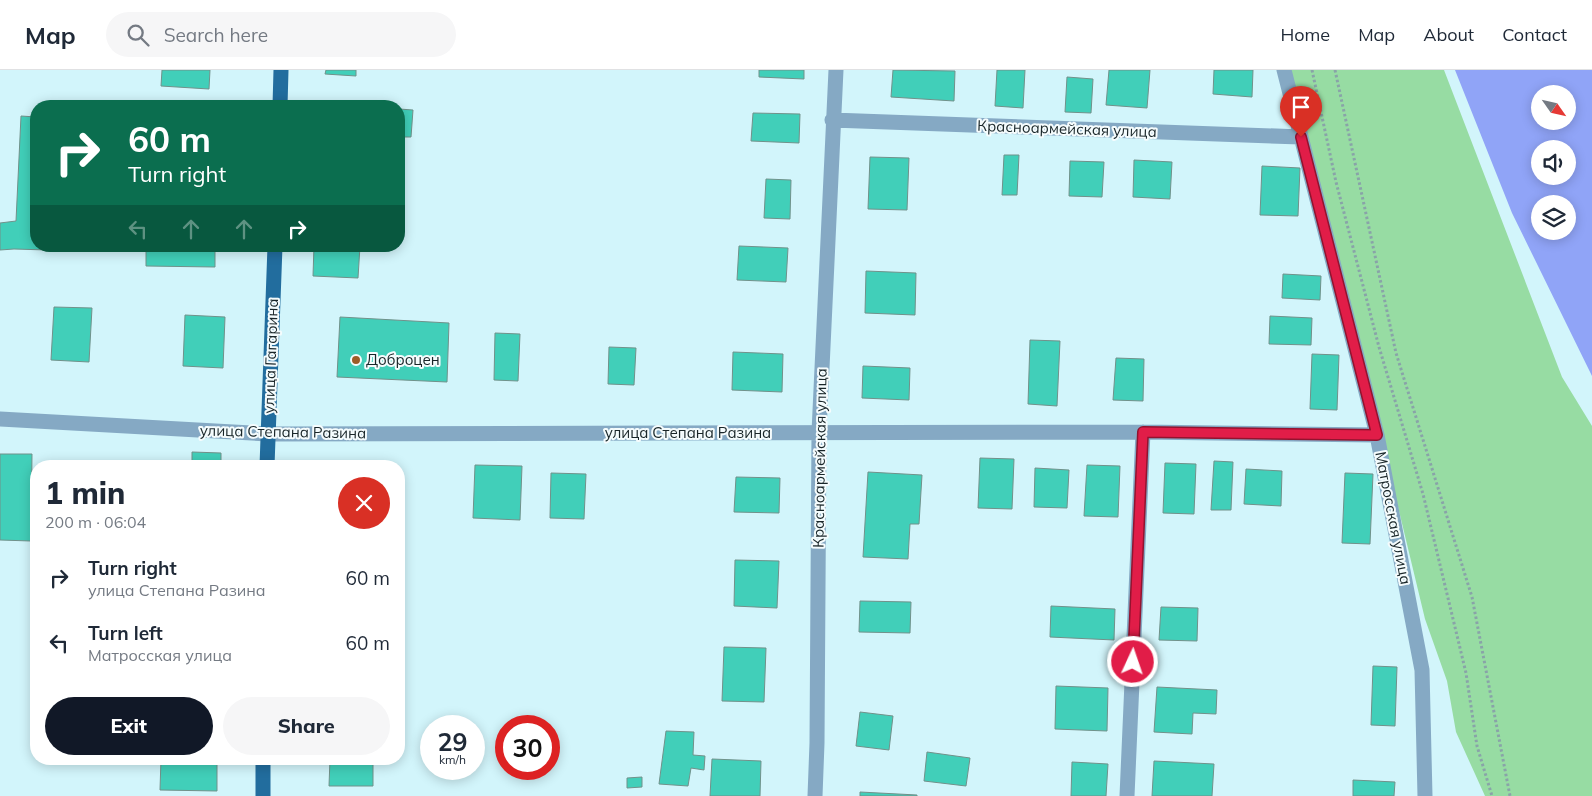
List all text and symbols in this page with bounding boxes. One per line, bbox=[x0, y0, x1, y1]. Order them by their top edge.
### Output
search box bbox=[106, 12, 456, 57]
text: Map bbox=[25, 20, 76, 50]
icon: search bbox=[124, 21, 152, 49]
text: Search here bbox=[164, 23, 268, 47]
text: Home bbox=[1280, 23, 1330, 46]
text: Map bbox=[1358, 23, 1395, 46]
text: About bbox=[1423, 23, 1474, 46]
text: Contact bbox=[1502, 23, 1567, 46]
north arrow bbox=[1531, 85, 1576, 130]
map controls bbox=[1531, 85, 1576, 240]
pin bbox=[1280, 86, 1322, 137]
icon: arrive bbox=[1287, 93, 1315, 121]
street label: Красноармейская улица bbox=[977, 116, 1157, 141]
text: 60 m bbox=[128, 117, 211, 161]
icon: right bbox=[45, 120, 110, 185]
button: sound bbox=[1531, 140, 1576, 185]
text: Turn right bbox=[128, 160, 226, 188]
button: layers bbox=[1531, 195, 1576, 240]
icon: left bbox=[124, 215, 152, 243]
icon: ahead bbox=[177, 215, 205, 243]
icon: ahead bbox=[230, 215, 258, 243]
icon: right bbox=[283, 215, 311, 243]
street label: улица Гагарина bbox=[259, 298, 282, 414]
place label: Доброцен bbox=[366, 350, 440, 369]
marker: Доброцен bbox=[350, 354, 362, 366]
street label: Красноармейская улица bbox=[808, 368, 831, 548]
street label: улица Степана Разина bbox=[200, 421, 366, 442]
street label: улица Степана Разина bbox=[605, 423, 771, 442]
street label: Матросская улица bbox=[1371, 450, 1416, 586]
text: 1 min bbox=[45, 474, 125, 512]
button: close bbox=[338, 477, 390, 529]
text: 200 m · 06:04 bbox=[45, 512, 146, 532]
text: Turn right bbox=[88, 556, 177, 580]
icon: right bbox=[45, 564, 73, 592]
text: 60 m bbox=[346, 566, 390, 590]
text: улица Степана Разина bbox=[88, 580, 266, 600]
text: Turn left bbox=[88, 621, 163, 645]
icon: left bbox=[45, 629, 73, 657]
text: 60 m bbox=[346, 631, 390, 655]
position arrow bbox=[1106, 635, 1158, 687]
text: Матросская улица bbox=[88, 645, 232, 665]
button: Exit bbox=[45, 697, 213, 755]
button: Share bbox=[223, 697, 390, 755]
speed limit sign: 30 bbox=[495, 715, 560, 780]
text: 29 bbox=[437, 726, 468, 757]
text: km/h bbox=[439, 752, 466, 767]

